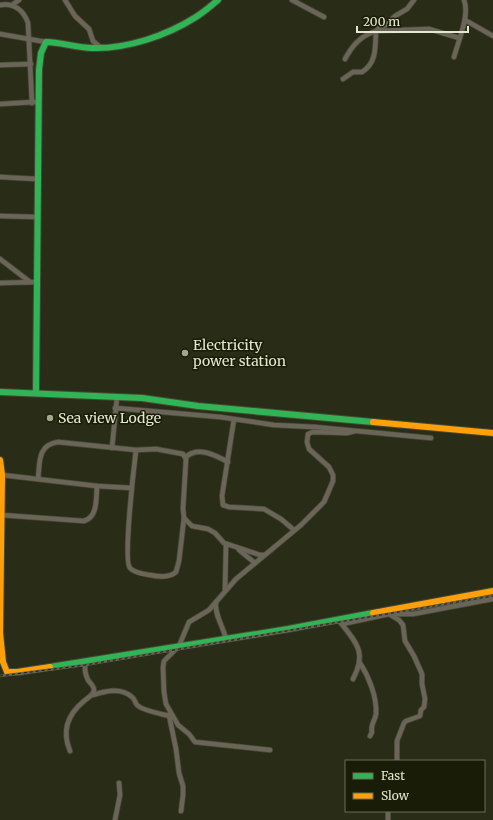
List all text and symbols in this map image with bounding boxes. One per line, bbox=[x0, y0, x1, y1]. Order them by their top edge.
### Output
scale bar bbox=[357, 8, 468, 34]
text: 200 m bbox=[363, 14, 400, 29]
place label: Electricity power station bbox=[193, 336, 286, 370]
marker: Electricity power station bbox=[180, 348, 190, 358]
place label: Sea view Lodge bbox=[58, 409, 161, 427]
marker: Sea view Lodge bbox=[45, 413, 55, 423]
legend bbox=[345, 760, 485, 812]
text: Fast bbox=[381, 768, 405, 783]
text: Slow bbox=[381, 788, 410, 803]

